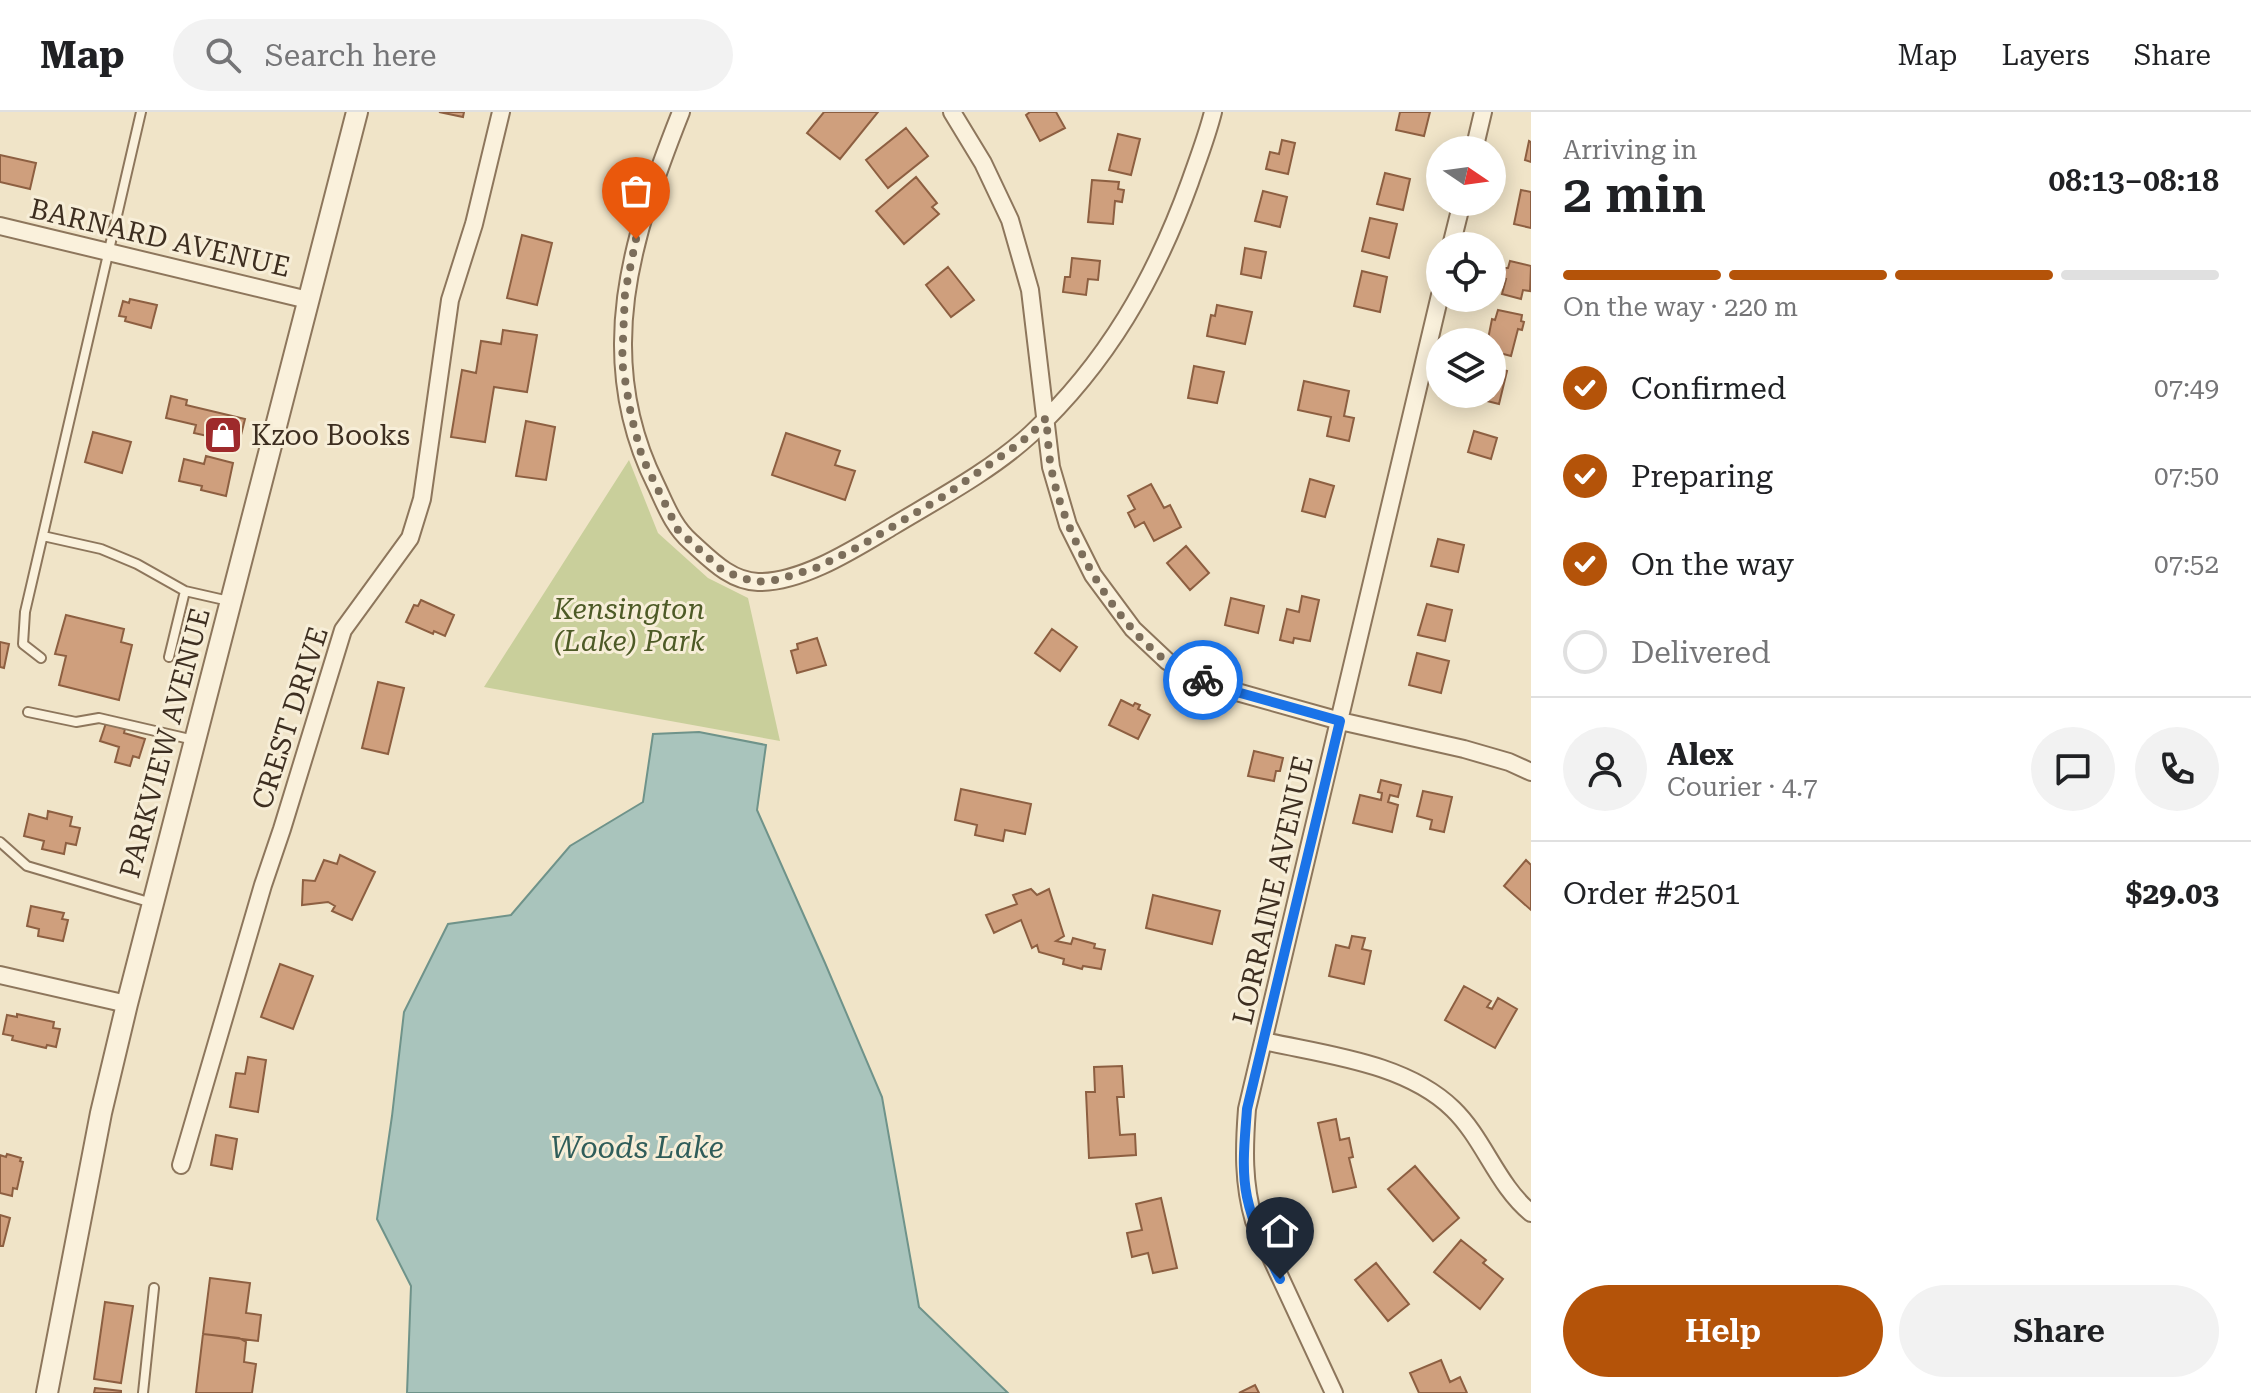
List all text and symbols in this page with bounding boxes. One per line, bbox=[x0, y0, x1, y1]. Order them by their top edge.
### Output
search box bbox=[173, 19, 733, 91]
text: Map bbox=[40, 33, 125, 77]
icon: search bbox=[201, 33, 245, 77]
text: Search here bbox=[265, 38, 437, 73]
text: Map bbox=[1898, 39, 1957, 72]
text: Layers bbox=[2001, 39, 2090, 72]
text: Share bbox=[2134, 39, 2211, 72]
text: Arriving in bbox=[1563, 135, 1697, 165]
north arrow bbox=[1426, 136, 1506, 216]
map controls bbox=[1426, 136, 1506, 408]
pin bbox=[602, 157, 670, 239]
text: 08:13–08:18 bbox=[2049, 163, 2219, 198]
text: 2 min bbox=[1563, 164, 1706, 225]
icon: bag bbox=[614, 169, 658, 213]
street label: BARNARD AVENUE bbox=[27, 192, 293, 284]
button: locate bbox=[1426, 232, 1506, 312]
text: On the way · 220 m bbox=[1563, 292, 1798, 322]
button: layers bbox=[1426, 328, 1506, 408]
icon: check bbox=[1563, 366, 1607, 410]
text: Confirmed bbox=[1631, 371, 1786, 406]
text: 07:49 bbox=[2154, 373, 2219, 403]
shop icon: Kzoo Books bbox=[202, 414, 244, 456]
place label: Kzoo Books bbox=[251, 419, 410, 452]
icon: check bbox=[1563, 454, 1607, 498]
text: Preparing bbox=[1631, 459, 1773, 494]
text: 07:50 bbox=[2154, 461, 2219, 491]
icon: check bbox=[1563, 542, 1607, 586]
text: On the way bbox=[1631, 547, 1794, 582]
text: 07:52 bbox=[2154, 549, 2219, 579]
park label: Kensington (Lake) Park bbox=[552, 593, 706, 658]
street label: PARKVIEW AVENUE bbox=[113, 604, 217, 882]
street label: CREST DRIVE bbox=[245, 623, 335, 813]
text: Delivered bbox=[1631, 635, 1770, 670]
courier bbox=[1163, 640, 1243, 720]
icon: bike bbox=[1181, 658, 1225, 702]
button: person bbox=[1563, 727, 1647, 811]
button: chat bbox=[2031, 727, 2115, 811]
button: phone bbox=[2135, 727, 2219, 811]
text: Alex bbox=[1667, 737, 1734, 772]
street label: LORRAINE AVENUE bbox=[1226, 752, 1320, 1028]
text: Courier · 4.7 bbox=[1667, 772, 1817, 802]
text: Order #2501 bbox=[1563, 876, 1741, 911]
text: $29.03 bbox=[2126, 876, 2219, 911]
water label: Woods Lake bbox=[550, 1130, 724, 1165]
pin bbox=[1246, 1197, 1314, 1279]
icon: home bbox=[1258, 1209, 1302, 1253]
button: Help bbox=[1563, 1285, 1883, 1377]
button: Share bbox=[1899, 1285, 2219, 1377]

